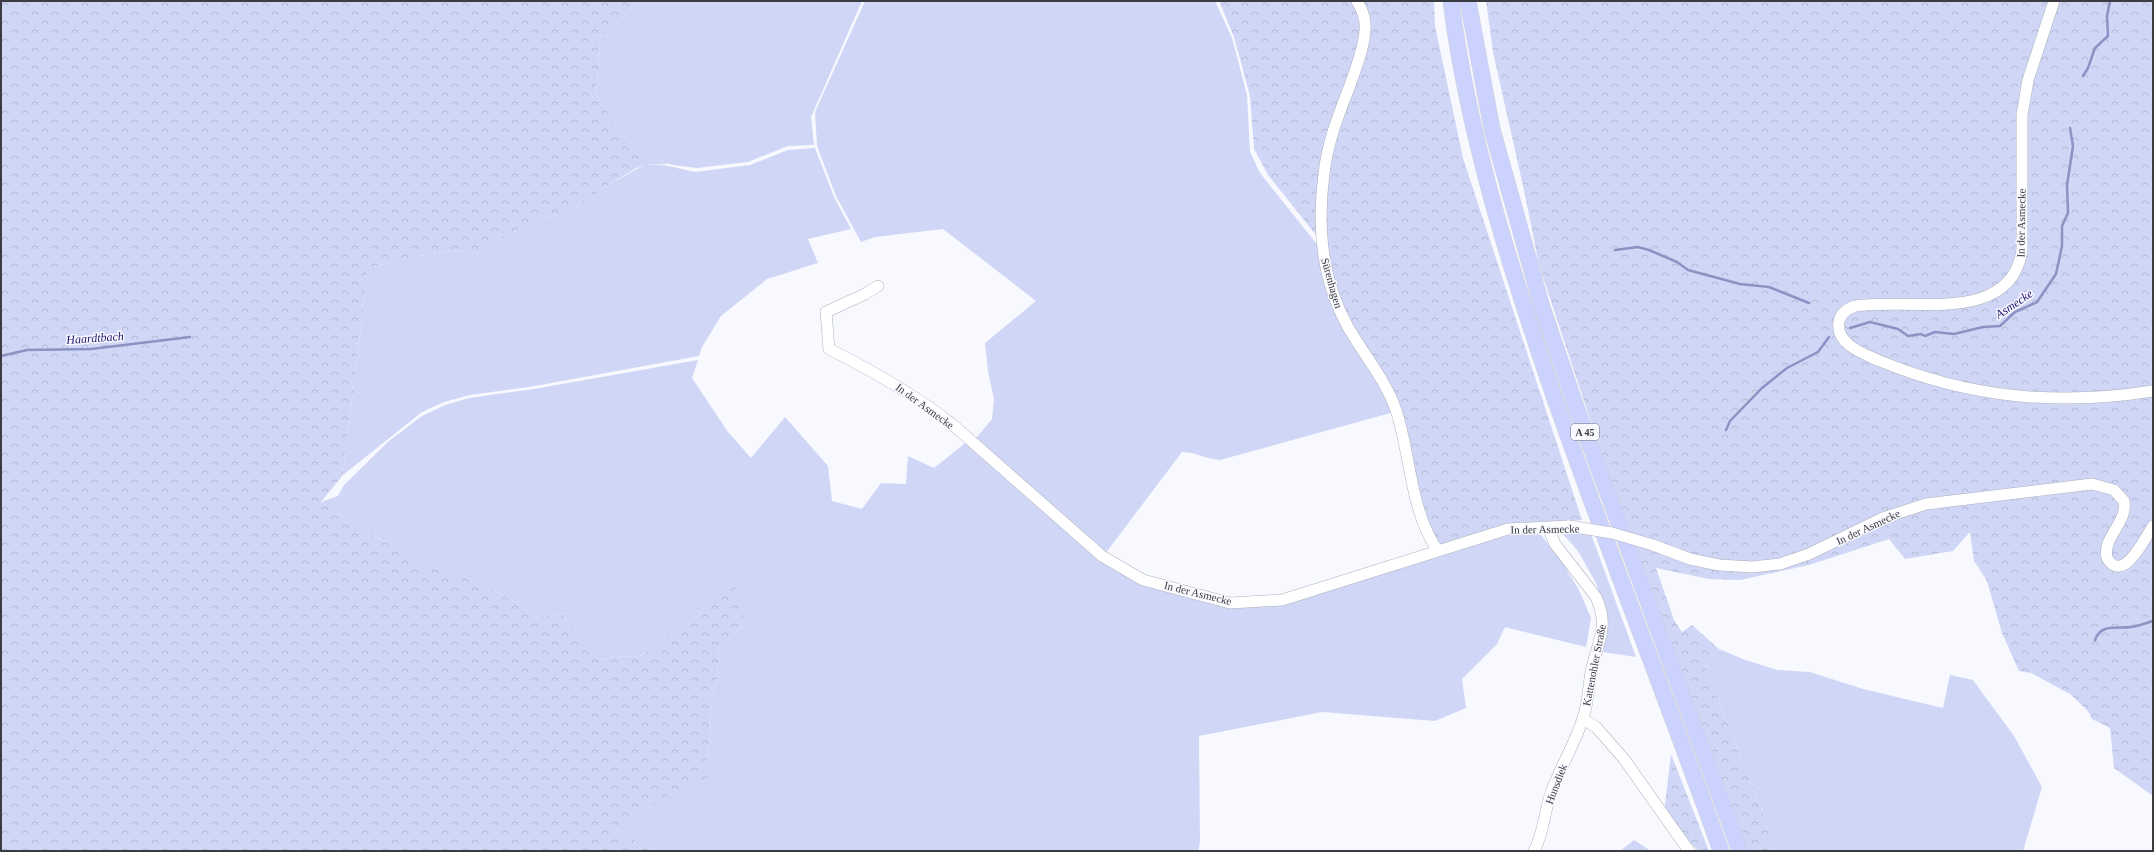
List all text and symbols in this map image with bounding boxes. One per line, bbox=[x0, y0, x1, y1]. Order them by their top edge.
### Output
street label: In der Asmecke bbox=[2014, 188, 2028, 258]
street label: Sürenhagen bbox=[1319, 256, 1345, 310]
water label: Asmecke bbox=[1992, 286, 2036, 322]
water label: Haardtbach bbox=[65, 329, 124, 347]
street label: In der Asmecke bbox=[894, 381, 957, 431]
road number: A 45 bbox=[1571, 424, 1599, 440]
street label: In der Asmecke bbox=[1834, 507, 1902, 547]
street label: In der Asmecke bbox=[1510, 522, 1580, 536]
street label: In der Asmecke bbox=[1163, 579, 1233, 607]
street label: Kattenohler Straße bbox=[1580, 623, 1608, 707]
street label: Hunsdiek bbox=[1543, 762, 1569, 806]

